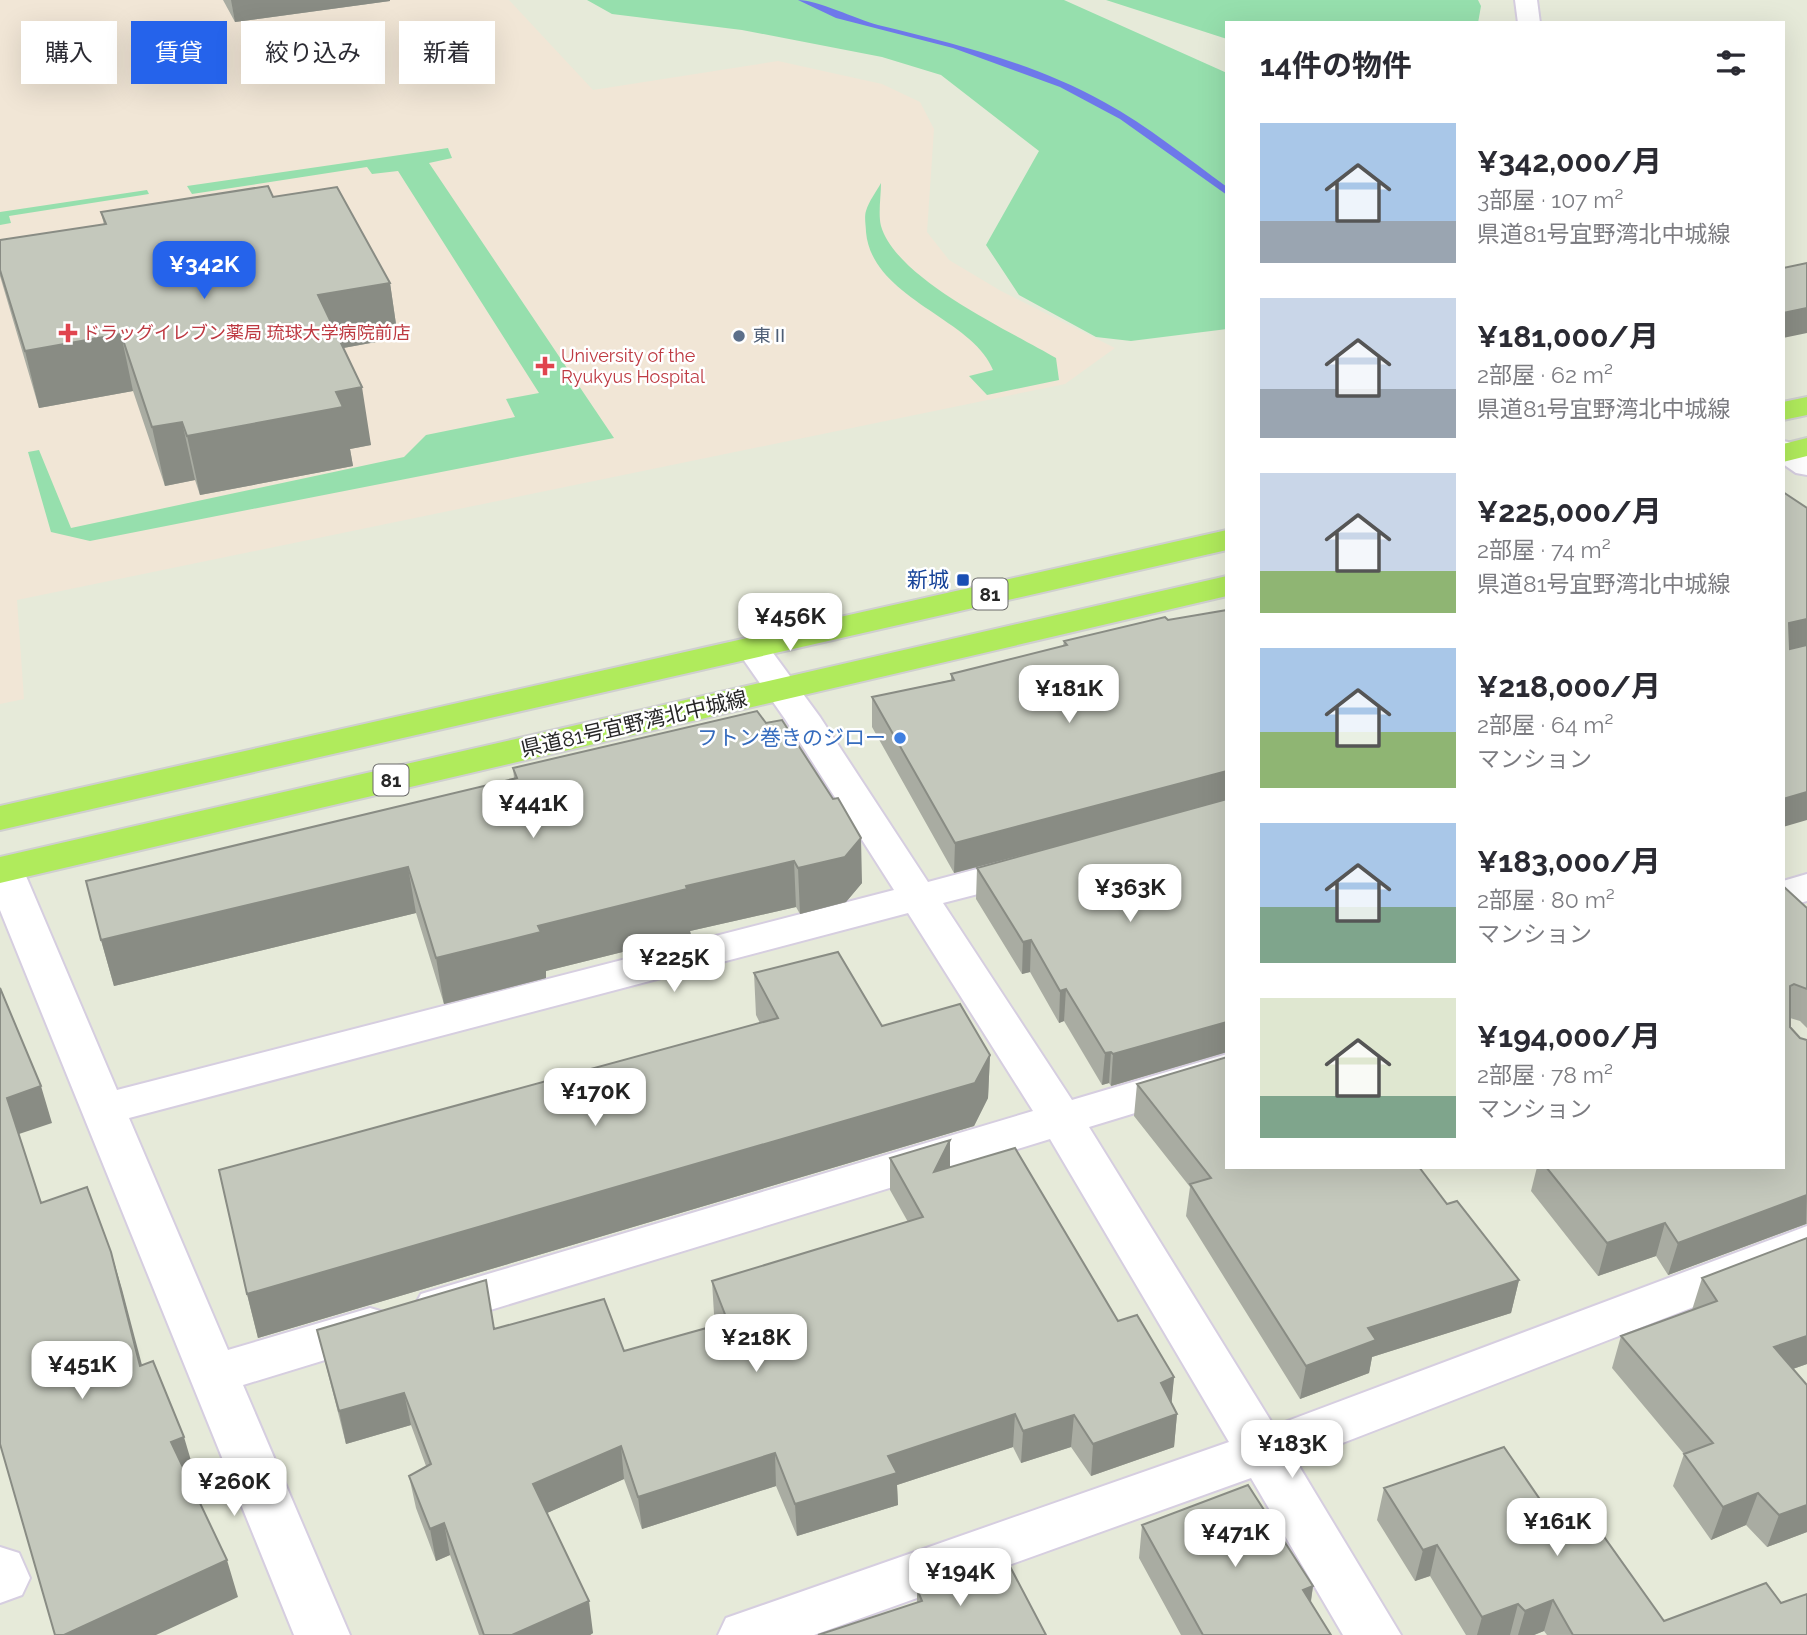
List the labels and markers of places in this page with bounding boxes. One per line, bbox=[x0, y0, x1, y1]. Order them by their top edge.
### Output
pin: ¥342K bbox=[155, 242, 253, 301]
place label: ドラッグイレブン薬局 琉球大学病院前店 bbox=[82, 322, 411, 343]
marker: ドラッグイレブン薬局 琉球大学病院前店 bbox=[60, 325, 76, 341]
place label: 東Ⅱ bbox=[753, 325, 789, 346]
marker: 東Ⅱ bbox=[731, 328, 747, 344]
place label: University of the Ryukyus Hospital bbox=[561, 345, 705, 387]
marker: University of the Ryukyus Hospital bbox=[535, 356, 555, 376]
place label: 新城 bbox=[907, 567, 949, 592]
marker: 新城 bbox=[955, 572, 971, 588]
pin: ¥456K bbox=[741, 594, 839, 653]
pin: ¥181K bbox=[1020, 666, 1118, 725]
place label: フトン巻きのジロー bbox=[697, 725, 886, 750]
marker: フトン巻きのジロー bbox=[892, 730, 908, 746]
pin: ¥441K bbox=[484, 780, 582, 840]
pin: ¥363K bbox=[1081, 864, 1179, 924]
pin: ¥225K bbox=[625, 934, 723, 994]
pin: ¥170K bbox=[546, 1068, 644, 1128]
pin: ¥218K bbox=[707, 1314, 805, 1374]
pin: ¥451K bbox=[33, 1342, 131, 1401]
pin: ¥183K bbox=[1243, 1420, 1341, 1480]
pin: ¥260K bbox=[185, 1458, 283, 1518]
pin: ¥161K bbox=[1508, 1498, 1606, 1558]
pin: ¥471K bbox=[1186, 1510, 1284, 1569]
pin: ¥194K bbox=[911, 1548, 1009, 1608]

